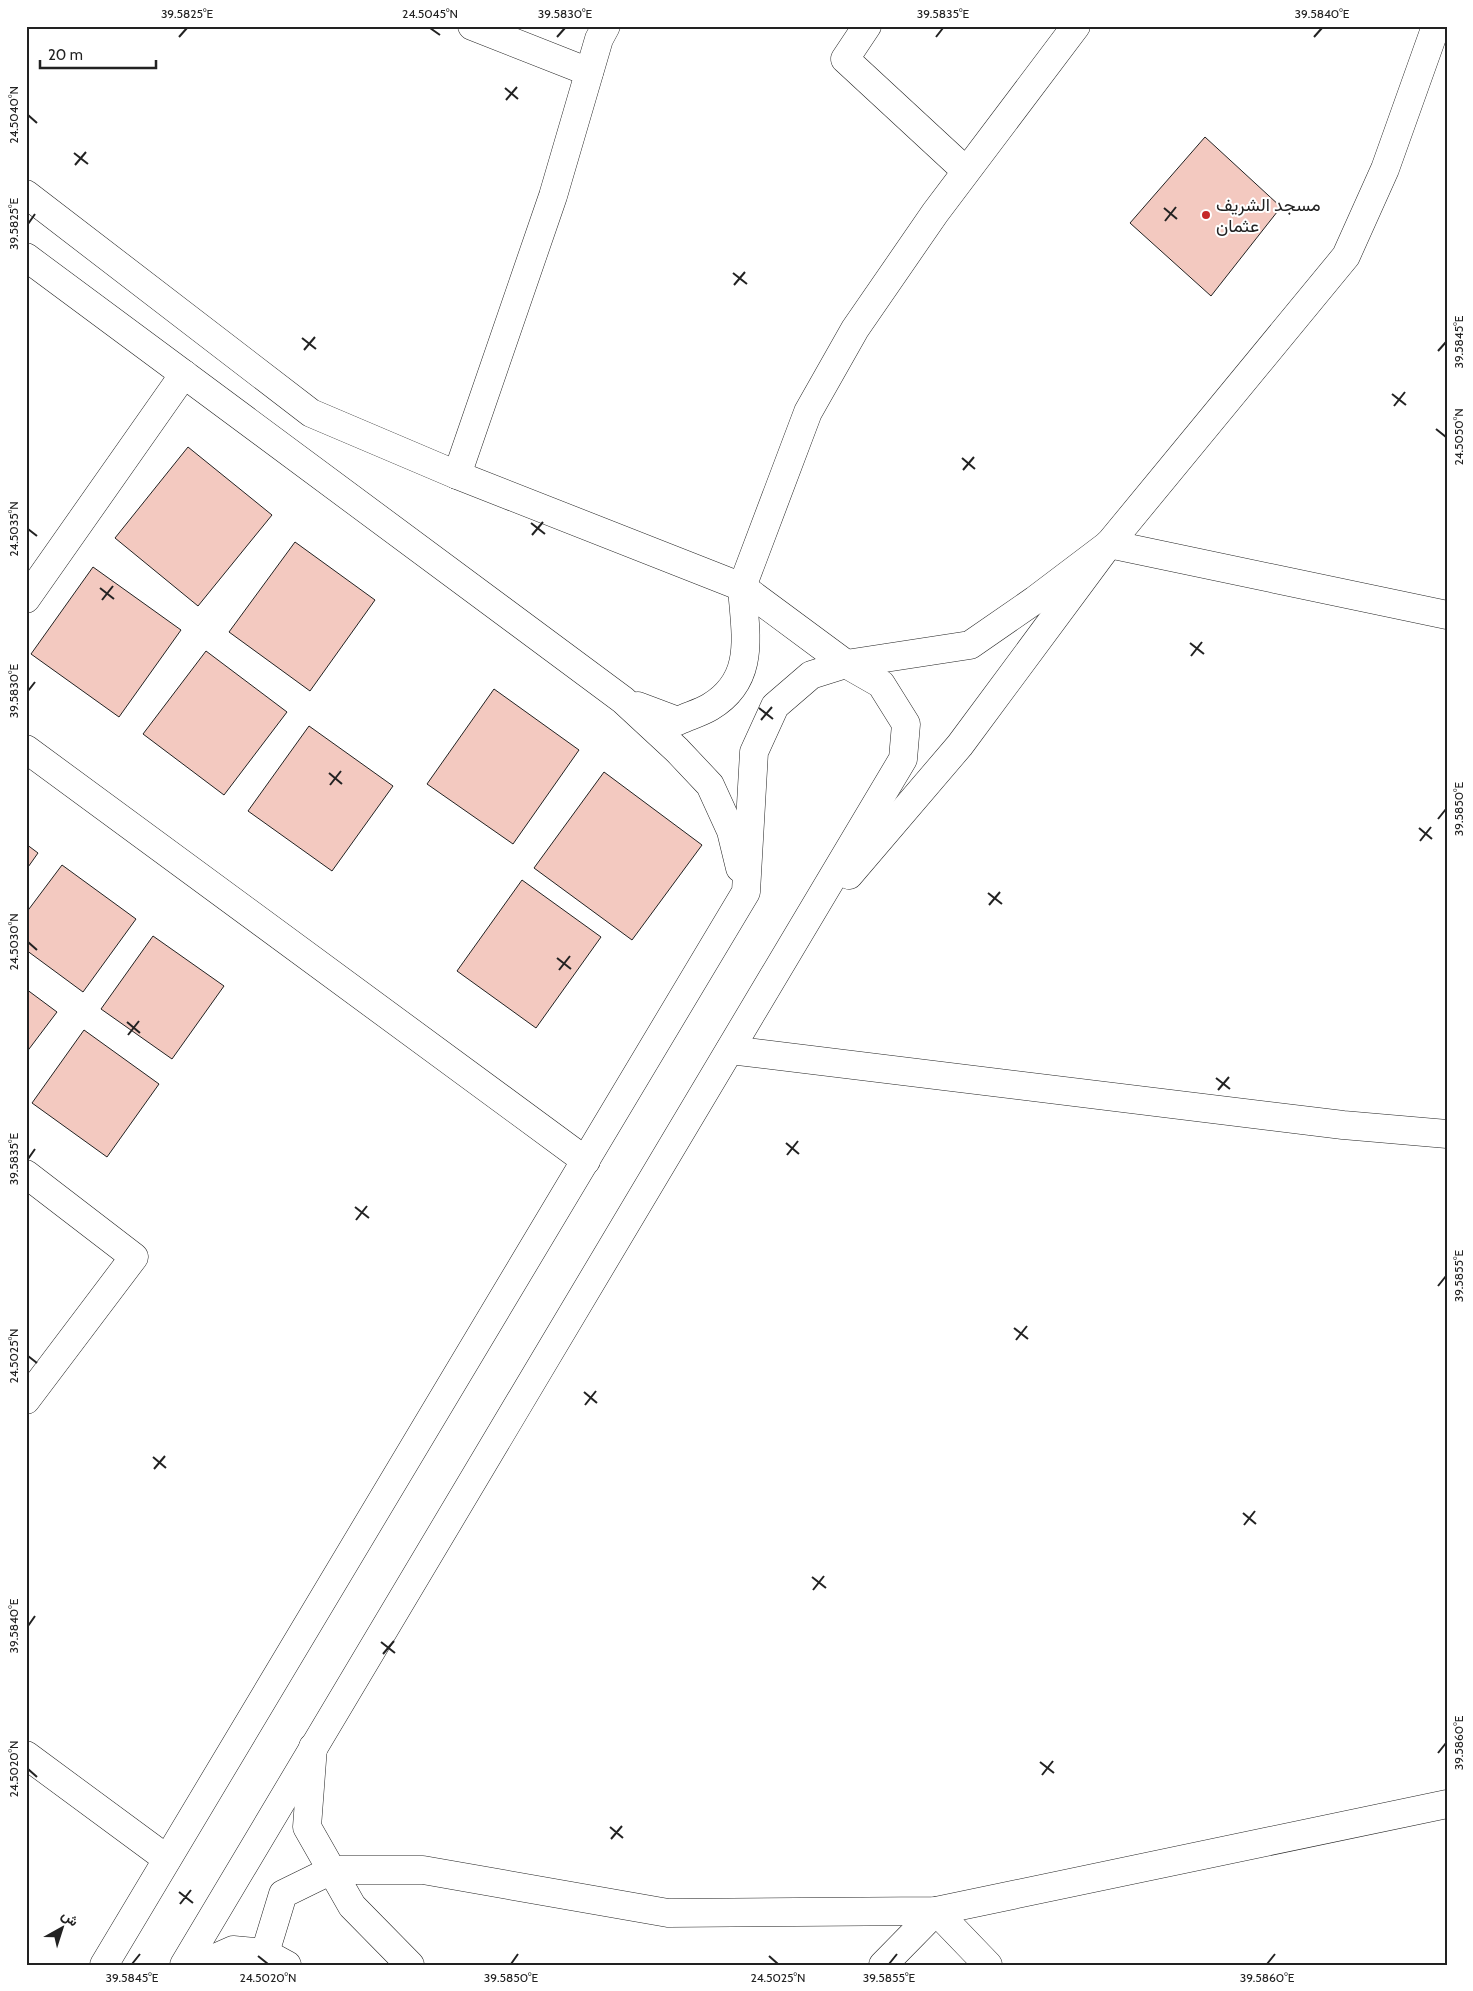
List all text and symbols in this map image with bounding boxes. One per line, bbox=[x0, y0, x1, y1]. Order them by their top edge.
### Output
text: 39.5825°E bbox=[161, 6, 213, 21]
text: 24.5045°N bbox=[402, 6, 458, 21]
text: 39.5830°E bbox=[538, 6, 593, 21]
text: 39.5835°E bbox=[917, 6, 970, 21]
text: 39.5840°E bbox=[1295, 6, 1350, 21]
scale bar bbox=[40, 38, 156, 70]
text: 20 m bbox=[48, 46, 83, 64]
text: 24.5040°N bbox=[6, 86, 21, 144]
place label: مسجد الشريف عثمان bbox=[1216, 194, 1321, 237]
text: 39.5825°E bbox=[6, 198, 21, 250]
marker: مسجد الشريف عثمان bbox=[1200, 209, 1212, 221]
text: 39.5845°E bbox=[1451, 315, 1466, 368]
text: 24.5050°N bbox=[1451, 408, 1466, 466]
text: 24.5035°N bbox=[6, 501, 21, 557]
text: 39.5830°E bbox=[6, 663, 21, 718]
text: 39.5850°E bbox=[1451, 781, 1466, 836]
text: 24.5030°N bbox=[6, 913, 21, 971]
text: 39.5835°E bbox=[6, 1132, 21, 1185]
text: 39.5855°E bbox=[1451, 1249, 1466, 1302]
text: 24.5025°N bbox=[6, 1328, 21, 1384]
text: 39.5840°E bbox=[6, 1598, 21, 1653]
text: 39.5860°E bbox=[1451, 1715, 1466, 1770]
text: 24.5020°N bbox=[6, 1740, 21, 1798]
north arrow bbox=[38, 1904, 88, 1954]
text: ش bbox=[58, 1906, 83, 1930]
text: 39.5845°E bbox=[106, 1970, 159, 1985]
text: 24.5020°N bbox=[239, 1970, 297, 1985]
text: 39.5850°E bbox=[484, 1970, 539, 1985]
text: 24.5025°N bbox=[750, 1970, 806, 1985]
text: 39.5855°E bbox=[863, 1970, 916, 1985]
text: 39.5860°E bbox=[1240, 1970, 1295, 1985]

